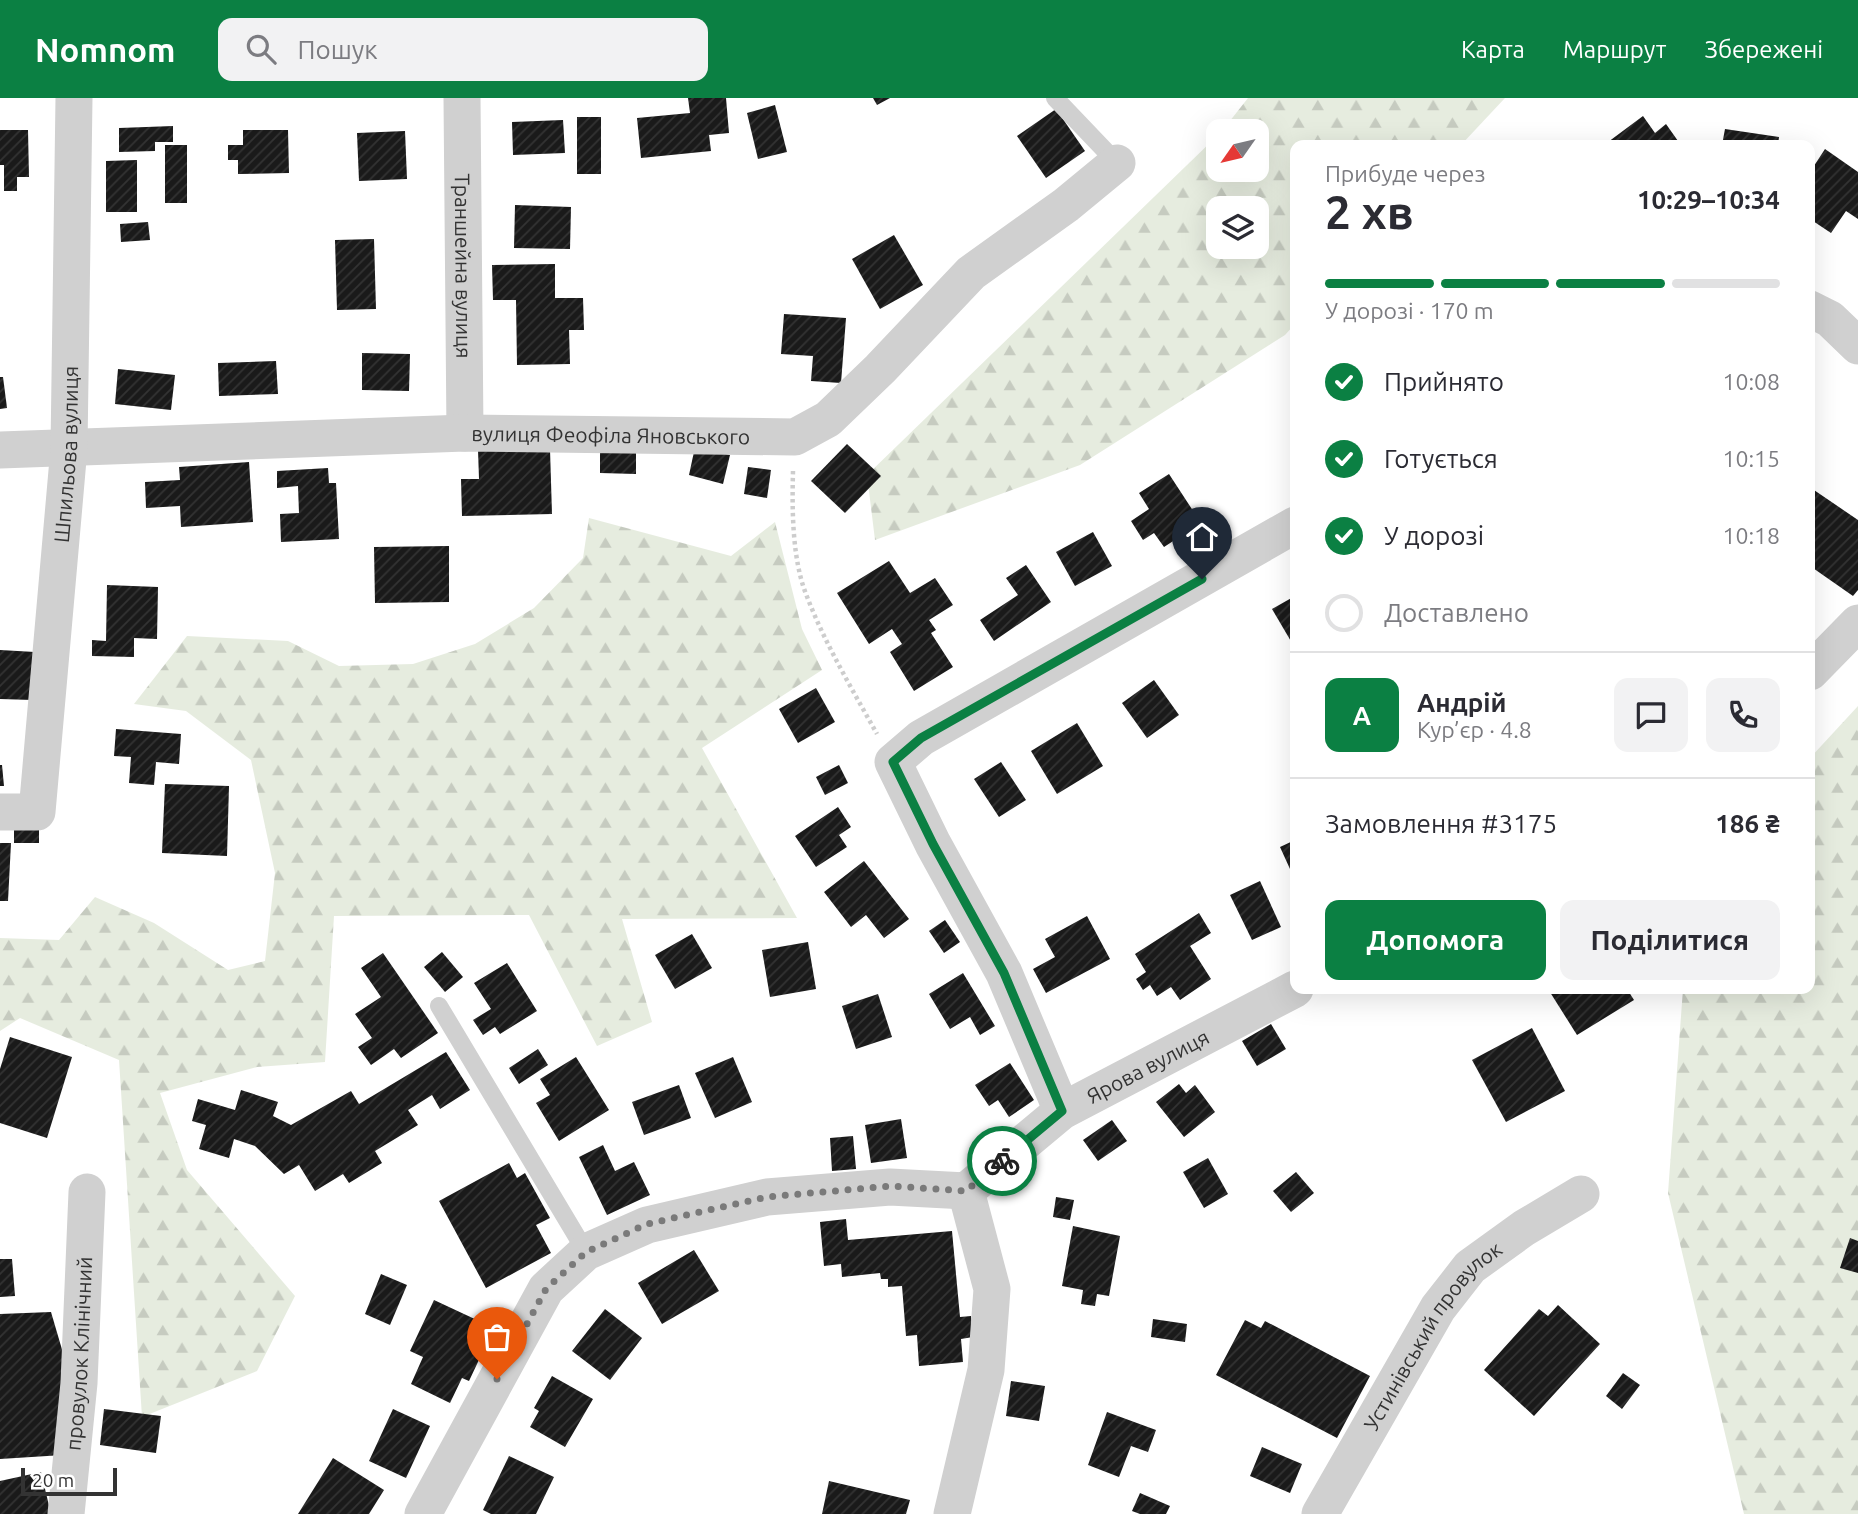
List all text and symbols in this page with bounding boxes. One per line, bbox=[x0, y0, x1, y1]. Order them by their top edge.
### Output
search box bbox=[218, 18, 708, 81]
icon: search bbox=[242, 30, 280, 68]
text: Nomnom bbox=[35, 31, 176, 68]
text: Пошук bbox=[298, 35, 378, 64]
text: Карта bbox=[1461, 36, 1525, 63]
text: Маршрут bbox=[1563, 36, 1666, 63]
text: Збережені bbox=[1704, 36, 1823, 63]
north arrow bbox=[1206, 119, 1269, 182]
map controls bbox=[1206, 119, 1269, 259]
text: Прибуде через bbox=[1325, 161, 1486, 186]
street label: Траншейна вулиця bbox=[451, 173, 476, 359]
text: 10:29–10:34 bbox=[1637, 185, 1780, 214]
text: 2 хв bbox=[1325, 186, 1414, 238]
button: layers bbox=[1206, 196, 1269, 259]
text: У дорозі · 170 m bbox=[1325, 298, 1494, 323]
icon: check bbox=[1325, 363, 1363, 401]
street label: Шпильова вулиця bbox=[49, 366, 82, 544]
text: Прийнято bbox=[1384, 367, 1504, 396]
text: 10:08 bbox=[1722, 369, 1780, 394]
street label: вулиця Феофіла Яновського bbox=[471, 421, 750, 448]
icon: check bbox=[1325, 440, 1363, 478]
text: Готується bbox=[1384, 444, 1498, 473]
text: 10:15 bbox=[1722, 446, 1780, 471]
pin bbox=[1172, 507, 1232, 579]
icon: check bbox=[1325, 517, 1363, 555]
icon: home bbox=[1183, 518, 1221, 556]
text: У дорозі bbox=[1384, 521, 1484, 550]
text: 10:18 bbox=[1722, 523, 1780, 548]
text: Доставлено bbox=[1384, 598, 1529, 627]
button: chat bbox=[1614, 678, 1688, 752]
button: phone bbox=[1706, 678, 1780, 752]
text: Андрій bbox=[1417, 688, 1506, 717]
text: А bbox=[1353, 701, 1371, 730]
text: Кур’єр · 4.8 bbox=[1417, 717, 1532, 742]
text: Замовлення #3175 bbox=[1325, 809, 1557, 838]
text: 186 ₴ bbox=[1715, 809, 1780, 838]
button: Допомога bbox=[1325, 900, 1546, 980]
button: Поділитися bbox=[1560, 900, 1780, 980]
street label: Ярова вулиця bbox=[1083, 1024, 1213, 1108]
courier bbox=[967, 1126, 1037, 1196]
icon: bike bbox=[983, 1142, 1021, 1180]
street label: Устинівський провулок bbox=[1359, 1236, 1506, 1434]
street label: провулок Клінічний bbox=[60, 1256, 96, 1452]
pin bbox=[467, 1307, 527, 1379]
icon: bag bbox=[478, 1318, 516, 1356]
scale bar bbox=[21, 1465, 117, 1497]
text: 20 m bbox=[32, 1469, 74, 1491]

